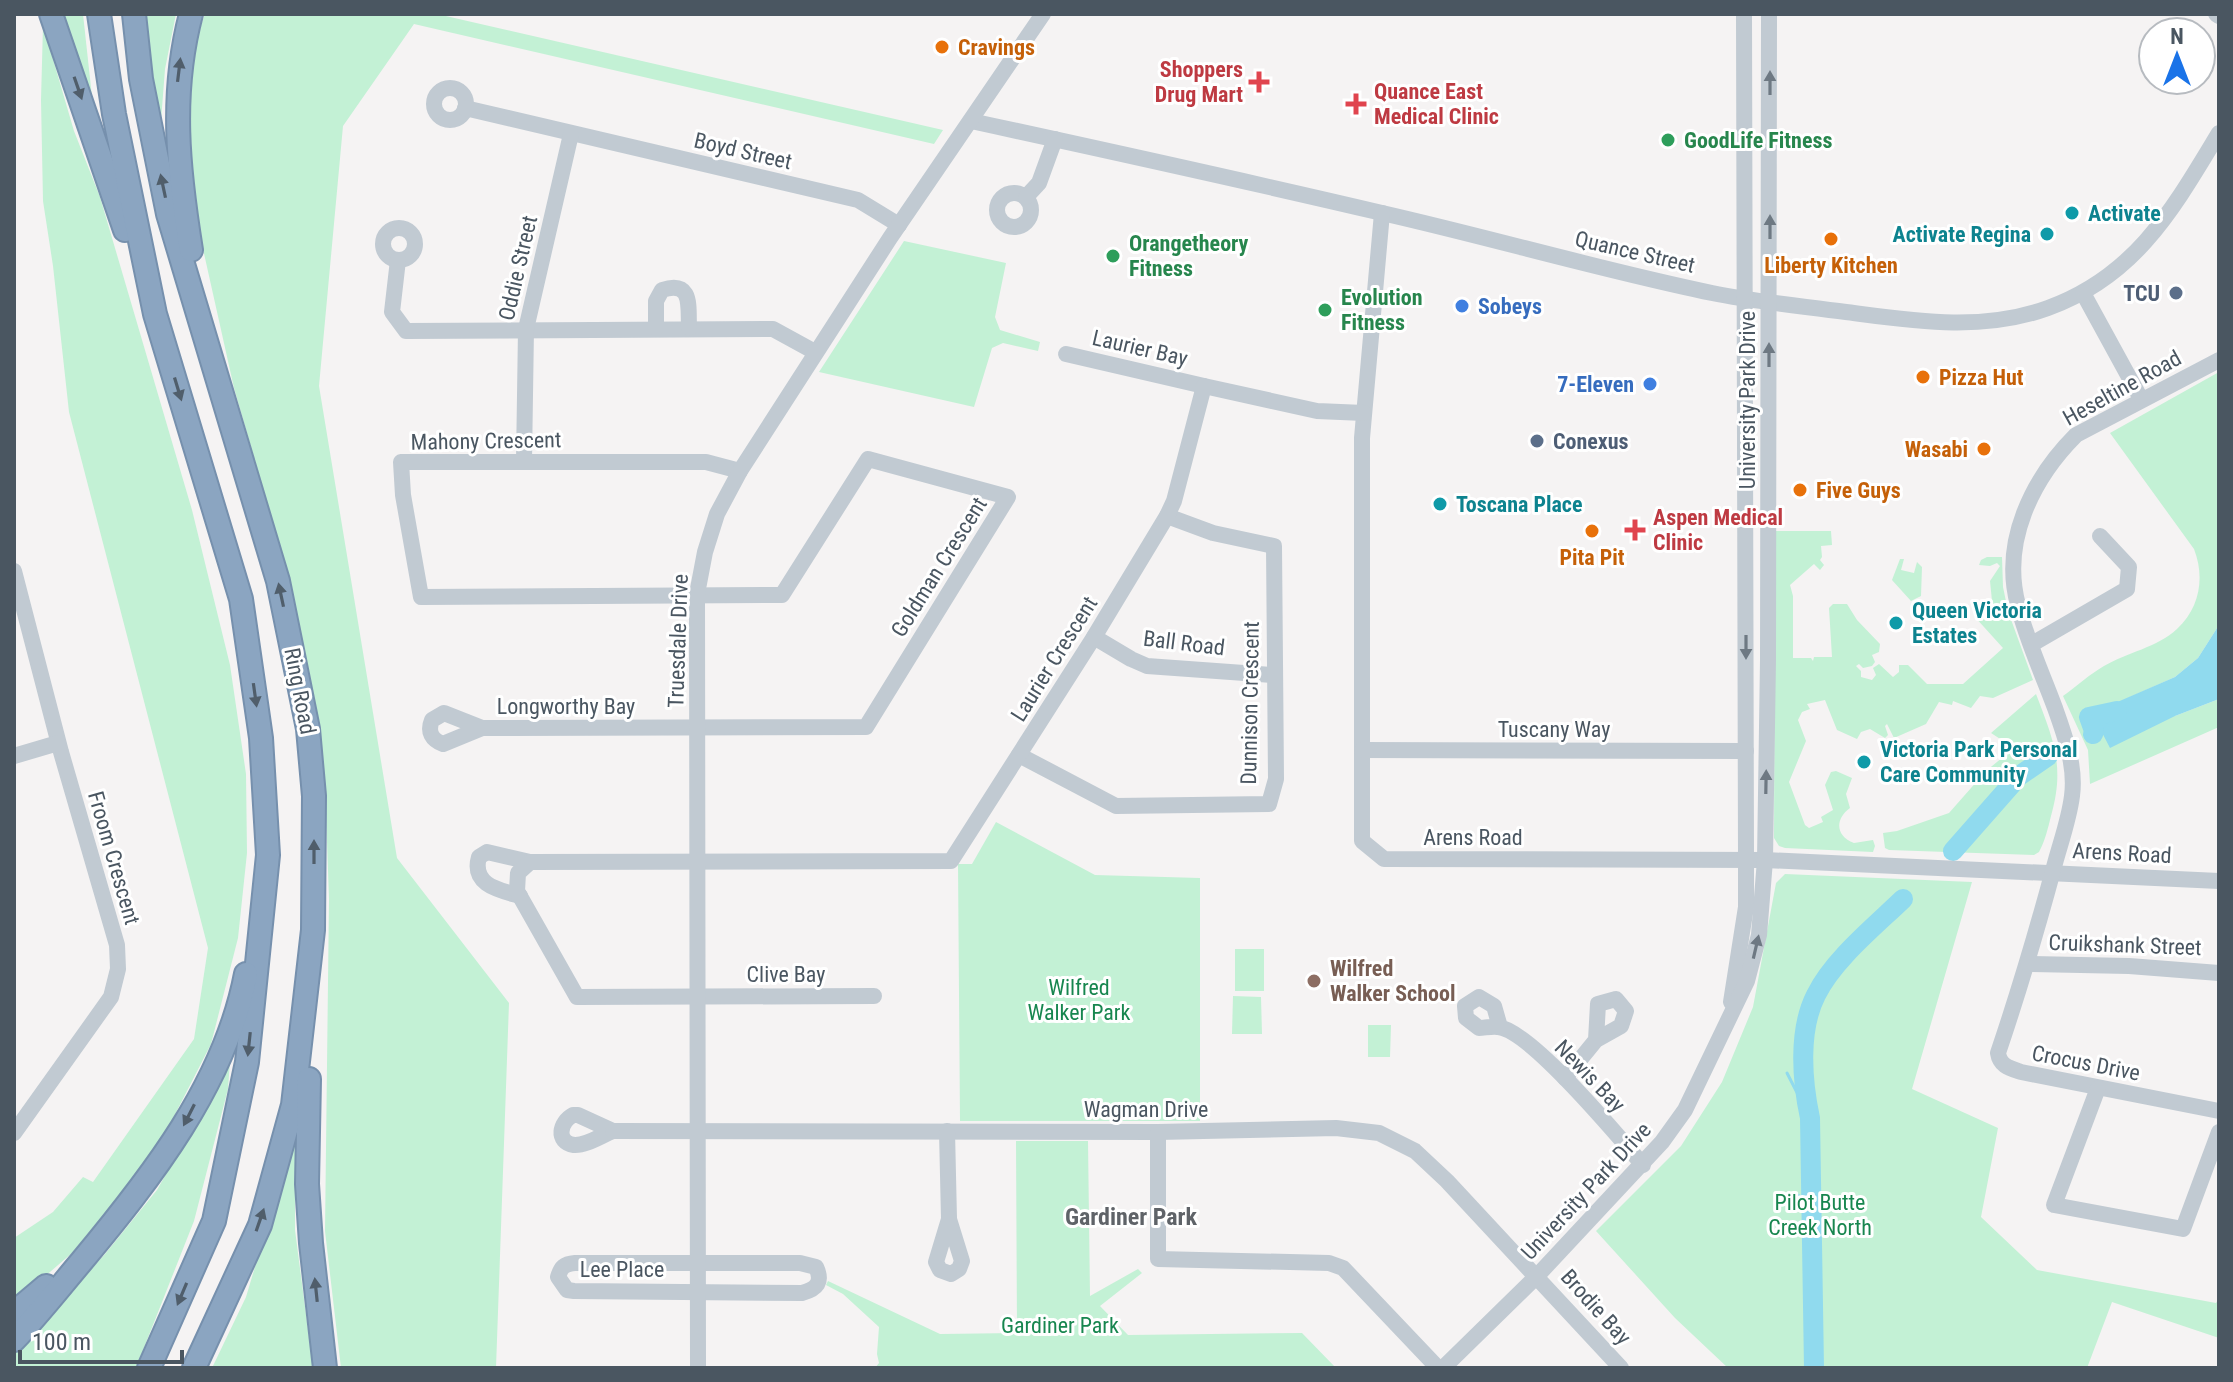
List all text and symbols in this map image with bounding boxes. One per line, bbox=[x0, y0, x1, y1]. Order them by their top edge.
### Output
north arrow bbox=[2137, 16, 2217, 96]
text: N bbox=[2170, 24, 2184, 49]
place label: Cravings bbox=[958, 35, 1035, 60]
marker: Cravings bbox=[933, 38, 951, 56]
one-way arrow bbox=[173, 57, 186, 82]
place label: Shoppers Drug Mart bbox=[1155, 57, 1243, 107]
one-way arrow bbox=[1764, 70, 1776, 95]
marker: Shoppers Drug Mart bbox=[1250, 73, 1268, 91]
one-way arrow bbox=[72, 76, 84, 100]
place label: Quance East Medical Clinic bbox=[1374, 79, 1499, 129]
marker: Quance East Medical Clinic bbox=[1345, 93, 1367, 115]
street label: Boyd Street bbox=[692, 128, 794, 174]
place label: GoodLife Fitness bbox=[1684, 128, 1832, 153]
marker: GoodLife Fitness bbox=[1659, 131, 1677, 149]
one-way arrow bbox=[156, 173, 169, 198]
place label: Activate bbox=[2088, 201, 2161, 226]
marker: Activate bbox=[2063, 204, 2081, 222]
street label: Oddie Street bbox=[494, 213, 542, 323]
one-way arrow bbox=[1764, 214, 1776, 239]
place label: Activate Regina bbox=[1893, 222, 2031, 247]
marker: Activate Regina bbox=[2038, 225, 2056, 243]
street label: Quance Street bbox=[1573, 226, 1697, 278]
marker: Liberty Kitchen bbox=[1822, 230, 1840, 248]
place label: Orangetheory Fitness bbox=[1129, 231, 1249, 281]
marker: Orangetheory Fitness bbox=[1104, 247, 1122, 265]
place label: Liberty Kitchen bbox=[1764, 253, 1898, 278]
place label: TCU bbox=[2123, 281, 2160, 306]
marker: TCU bbox=[2167, 284, 2185, 302]
place label: Evolution Fitness bbox=[1341, 285, 1423, 335]
place label: Sobeys bbox=[1478, 294, 1542, 319]
marker: Sobeys bbox=[1453, 297, 1471, 315]
marker: Evolution Fitness bbox=[1316, 301, 1334, 319]
street label: University Park Drive bbox=[1735, 311, 1760, 489]
street label: Laurier Bay bbox=[1090, 325, 1190, 371]
one-way arrow bbox=[1763, 342, 1775, 367]
street label: Heseltine Road bbox=[2059, 345, 2185, 431]
place label: Pizza Hut bbox=[1939, 365, 2024, 390]
marker: Pizza Hut bbox=[1914, 368, 1932, 386]
place label: 7-Eleven bbox=[1557, 372, 1634, 397]
marker: 7-Eleven bbox=[1641, 375, 1659, 393]
one-way arrow bbox=[172, 378, 185, 402]
street label: Mahony Crescent bbox=[410, 427, 562, 455]
place label: Conexus bbox=[1553, 429, 1629, 454]
marker: Conexus bbox=[1528, 432, 1546, 450]
place label: Wasabi bbox=[1905, 437, 1968, 462]
marker: Wasabi bbox=[1975, 440, 1993, 458]
place label: Five Guys bbox=[1816, 478, 1901, 503]
marker: Five Guys bbox=[1791, 481, 1809, 499]
place label: Toscana Place bbox=[1456, 492, 1582, 517]
street label: Goldman Crescent bbox=[886, 493, 992, 641]
marker: Toscana Place bbox=[1431, 495, 1449, 513]
place label: Aspen Medical Clinic bbox=[1653, 505, 1783, 555]
marker: Aspen Medical Clinic bbox=[1624, 519, 1646, 541]
marker: Pita Pit bbox=[1583, 522, 1601, 540]
place label: Pita Pit bbox=[1559, 545, 1625, 570]
street label: Truesdale Drive bbox=[663, 574, 693, 708]
one-way arrow bbox=[274, 583, 287, 608]
street label: Laurier Crescent bbox=[1006, 592, 1102, 726]
place label: Queen Victoria Estates bbox=[1912, 598, 2042, 648]
marker: Queen Victoria Estates bbox=[1887, 614, 1905, 632]
street label: Dunnison Crescent bbox=[1236, 621, 1264, 785]
street label: Ball Road bbox=[1142, 626, 1226, 660]
one-way arrow bbox=[1740, 635, 1752, 660]
street label: Ring Road bbox=[279, 646, 321, 736]
one-way arrow bbox=[249, 683, 262, 708]
street label: Longworthy Bay bbox=[497, 694, 635, 719]
street label: Tuscany Way bbox=[1498, 717, 1610, 742]
place label: Victoria Park Personal Care Community bbox=[1880, 737, 2077, 787]
marker: Victoria Park Personal Care Community bbox=[1855, 753, 1873, 771]
one-way arrow bbox=[1760, 769, 1773, 794]
street label: Froom Crescent bbox=[83, 788, 145, 928]
street label: Arens Road bbox=[1423, 825, 1523, 850]
street label: Arens Road bbox=[2072, 838, 2172, 868]
one-way arrow bbox=[307, 839, 320, 864]
street label: Cruikshank Street bbox=[2048, 930, 2202, 960]
one-way arrow bbox=[1750, 934, 1762, 959]
place label: Wilfred Walker School bbox=[1330, 956, 1455, 1006]
street label: Clive Bay bbox=[747, 962, 825, 987]
marker: Wilfred Walker School bbox=[1305, 972, 1323, 990]
park label: Wilfred Walker Park bbox=[1028, 975, 1131, 1025]
one-way arrow bbox=[242, 1032, 255, 1057]
street label: Newis Bay bbox=[1550, 1035, 1630, 1117]
street label: Crocus Drive bbox=[2030, 1040, 2142, 1086]
street label: Wagman Drive bbox=[1084, 1097, 1208, 1122]
one-way arrow bbox=[183, 1104, 196, 1127]
street label: University Park Drive bbox=[1516, 1117, 1656, 1265]
park label: Pilot Butte Creek North bbox=[1768, 1190, 1872, 1240]
district label: Gardiner Park bbox=[1065, 1203, 1198, 1231]
one-way arrow bbox=[255, 1208, 267, 1232]
street label: Lee Place bbox=[580, 1257, 664, 1282]
street label: Brodie Bay bbox=[1556, 1264, 1636, 1350]
one-way arrow bbox=[310, 1278, 323, 1303]
one-way arrow bbox=[175, 1282, 188, 1306]
park label: Gardiner Park bbox=[1001, 1313, 1119, 1338]
scale bar bbox=[20, 1314, 182, 1364]
text: 100 m bbox=[32, 1328, 91, 1356]

